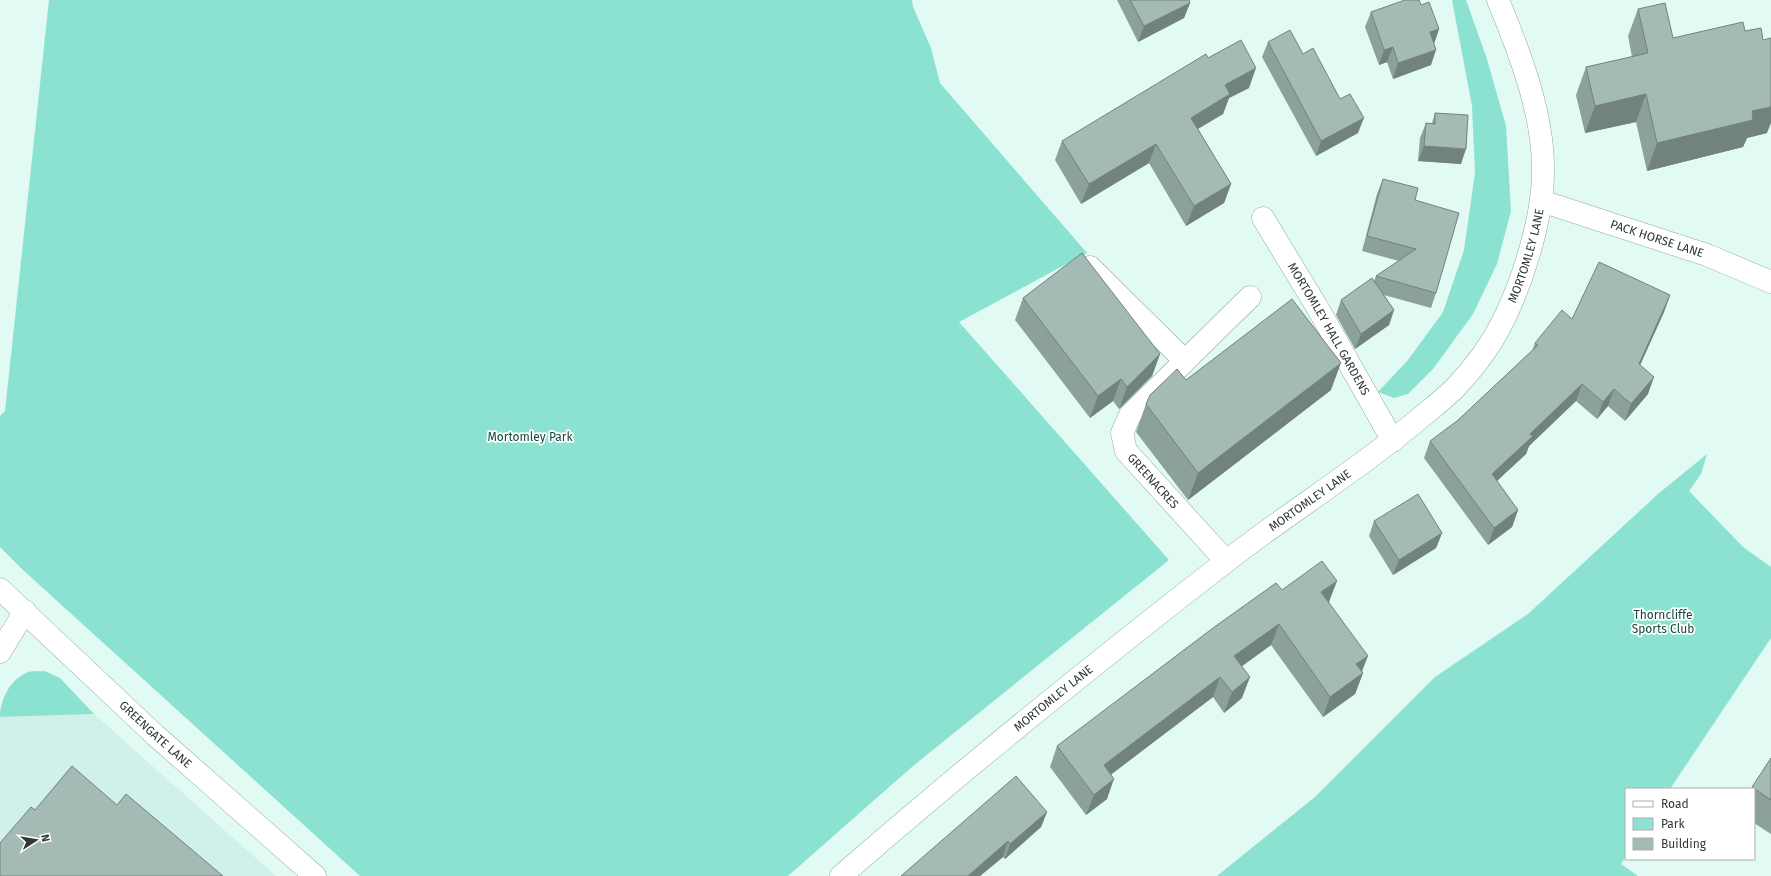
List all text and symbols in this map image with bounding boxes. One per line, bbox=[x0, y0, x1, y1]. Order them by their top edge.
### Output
street label: MORTOMLEY LANE bbox=[1505, 207, 1546, 305]
street label: PACK HORSE LANE bbox=[1609, 217, 1705, 260]
street label: MORTOMLEY HALL GARDENS bbox=[1285, 260, 1373, 398]
park label: Mortomley Park bbox=[487, 430, 573, 444]
street label: GREENACRES bbox=[1125, 451, 1182, 512]
street label: MORTOMLEY LANE bbox=[1266, 467, 1354, 534]
park label: Thorncliffe Sports Club bbox=[1632, 608, 1694, 636]
street label: MORTOMLEY LANE bbox=[1011, 662, 1096, 734]
street label: GREENGATE LANE bbox=[116, 698, 195, 771]
legend bbox=[1625, 788, 1755, 860]
text: Road bbox=[1661, 797, 1689, 811]
text: Park bbox=[1661, 817, 1685, 831]
north arrow bbox=[16, 820, 56, 860]
text: N bbox=[38, 833, 52, 843]
text: Building bbox=[1661, 837, 1707, 851]

